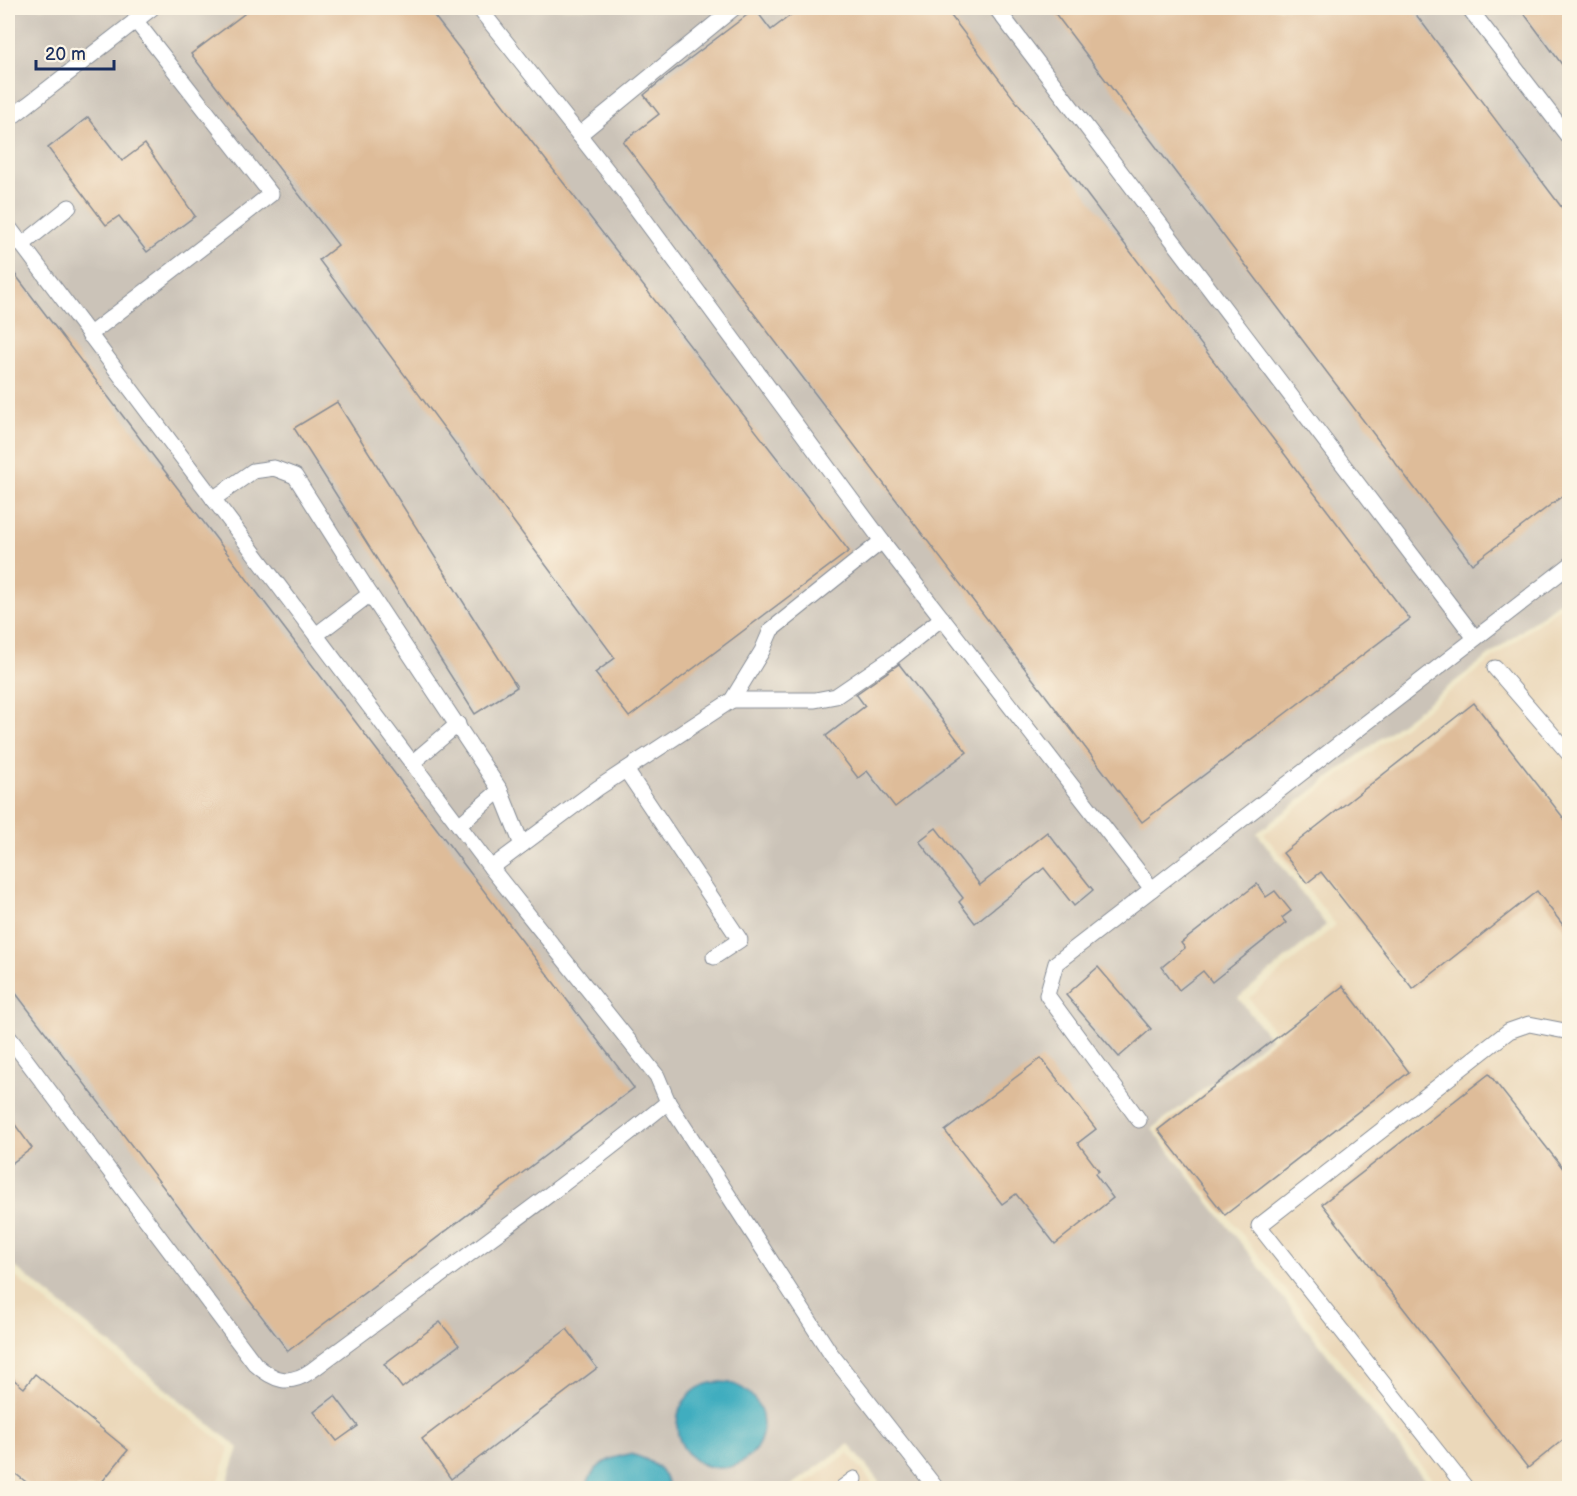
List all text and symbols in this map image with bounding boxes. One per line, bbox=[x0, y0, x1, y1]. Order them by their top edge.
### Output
scale bar bbox=[36, 33, 114, 71]
text: 20 m bbox=[45, 44, 86, 65]

